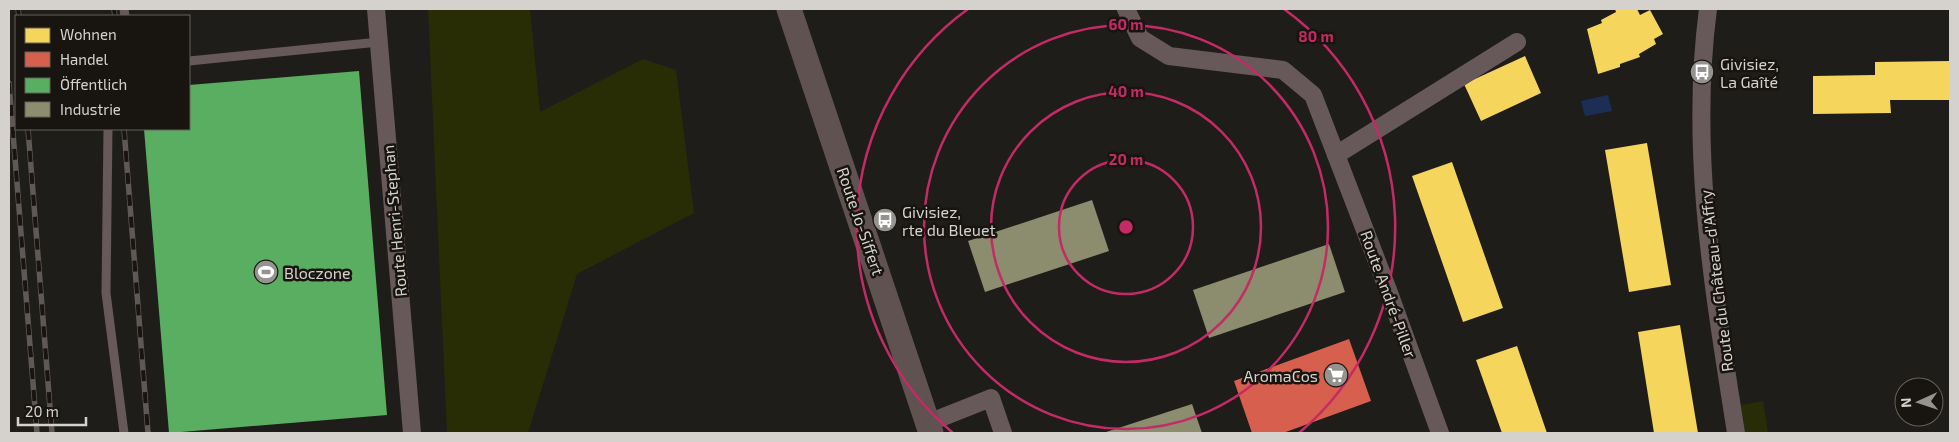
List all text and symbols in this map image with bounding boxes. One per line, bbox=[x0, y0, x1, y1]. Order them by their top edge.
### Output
legend bbox=[15, 15, 190, 130]
text: 60 m bbox=[1109, 15, 1143, 33]
text: Wohnen bbox=[60, 25, 117, 43]
text: 80 m bbox=[1298, 27, 1334, 45]
text: Handel bbox=[60, 50, 109, 68]
place label: Givisiez, La Gaîté bbox=[1720, 54, 1779, 91]
bus stop icon: Givisiez, La Gaîté bbox=[1689, 59, 1715, 85]
text: Öffentlich bbox=[60, 75, 127, 93]
text: 40 m bbox=[1108, 82, 1144, 100]
text: Industrie bbox=[60, 100, 121, 118]
street label: Route Henri-Stephan bbox=[378, 144, 410, 298]
text: 20 m bbox=[1109, 150, 1143, 168]
street label: Route Jo-Siffert bbox=[834, 165, 888, 277]
street label: Route du Château-d'Affry bbox=[1695, 188, 1737, 373]
place label: Givisiez, rte du Bleuet bbox=[902, 202, 996, 239]
bus stop icon: Givisiez, rte du Bleuet bbox=[872, 207, 898, 233]
centre of rings bbox=[1117, 218, 1135, 236]
street label: Route André-Piller bbox=[1357, 228, 1421, 361]
sports icon: Bloczone bbox=[253, 259, 279, 285]
place label: Bloczone bbox=[284, 263, 351, 282]
supermarket icon: AromaCos bbox=[1323, 362, 1349, 388]
place label: AromaCos bbox=[1244, 366, 1318, 385]
north arrow bbox=[1894, 377, 1944, 427]
scale bar bbox=[18, 394, 85, 426]
text: N bbox=[1897, 397, 1914, 408]
text: 20 m bbox=[25, 402, 59, 420]

